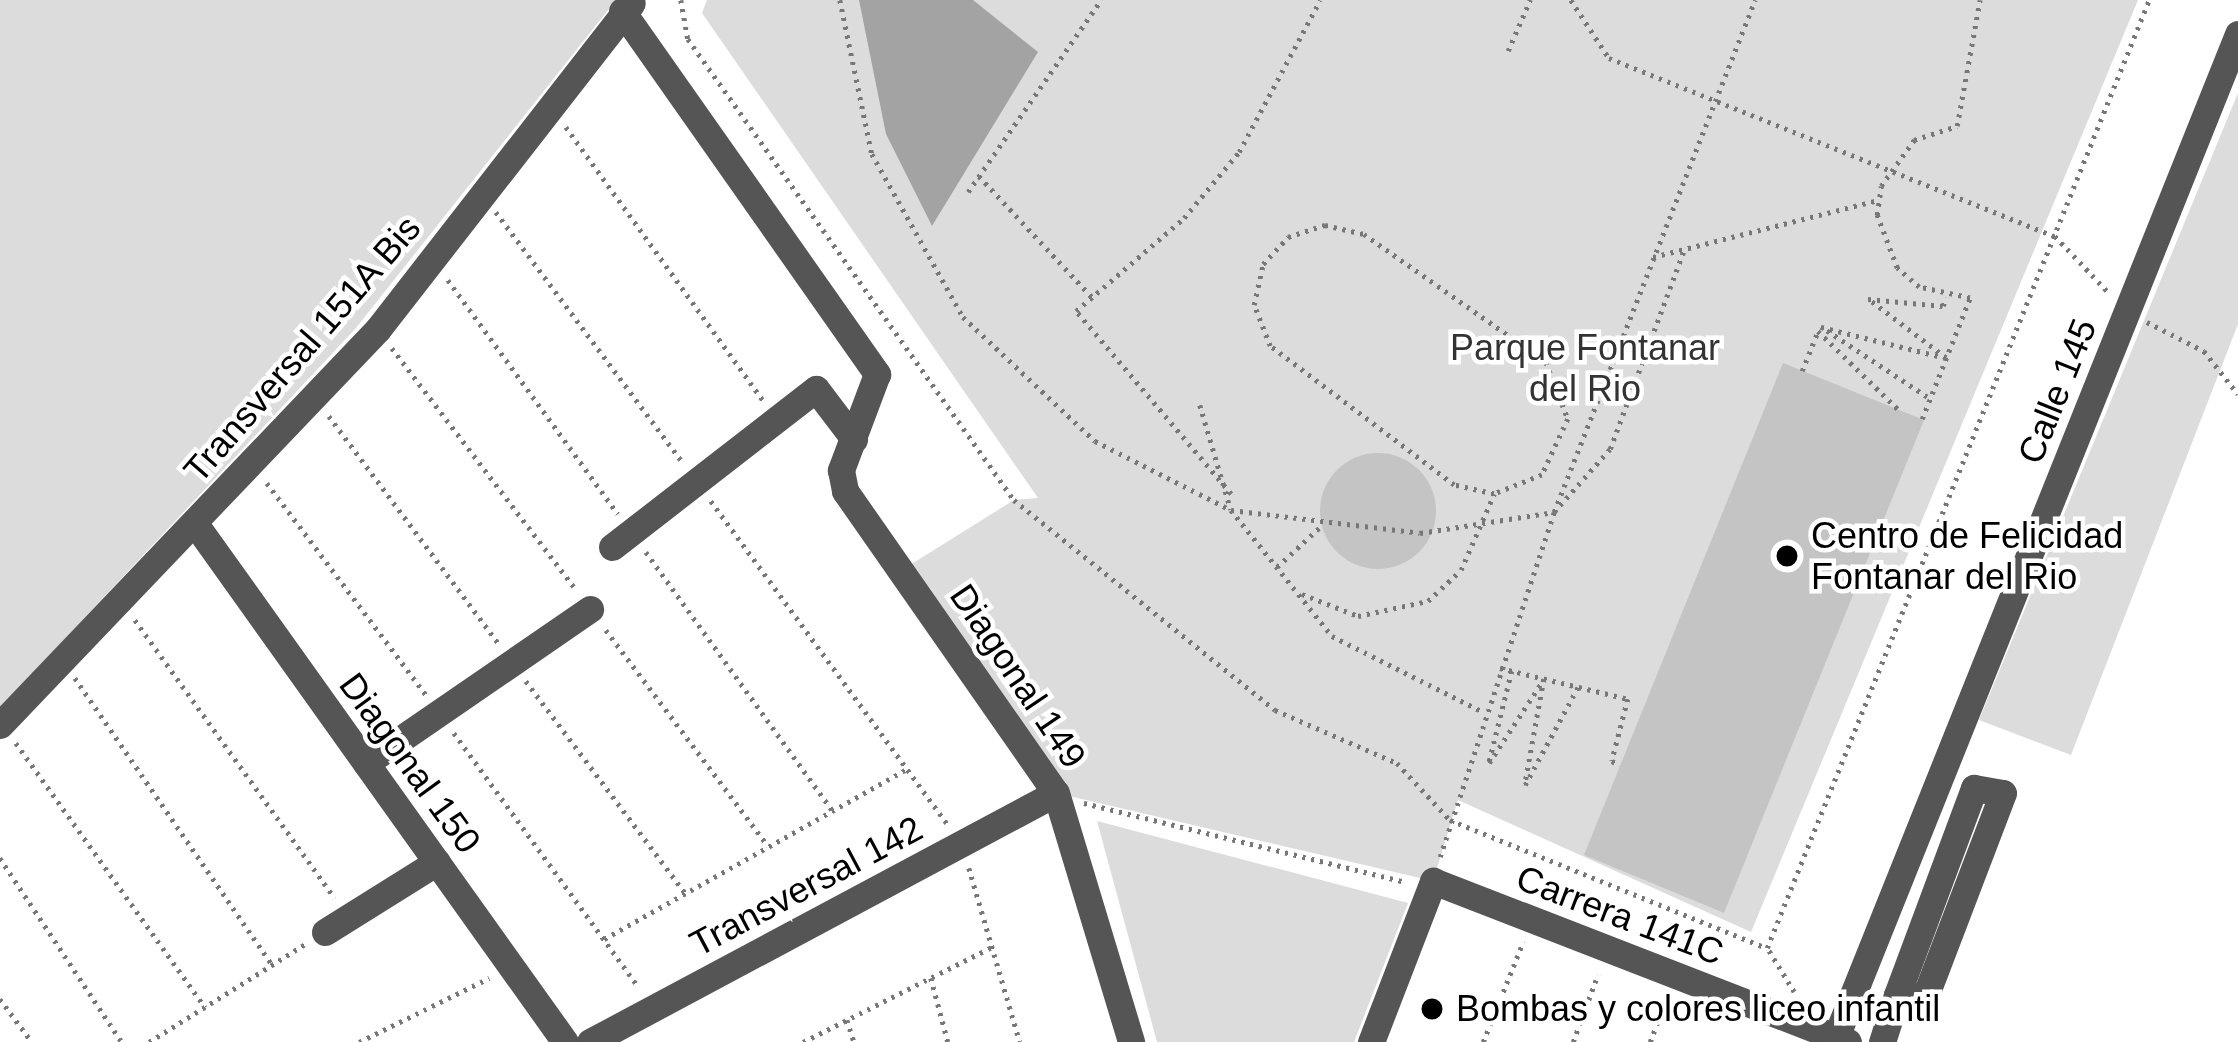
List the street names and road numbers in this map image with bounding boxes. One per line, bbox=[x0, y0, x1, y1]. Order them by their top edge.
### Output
street label: Transversal 151A Bis bbox=[174, 206, 430, 492]
street label: Calle 145 bbox=[2008, 312, 2106, 470]
street label: Diagonal 149 bbox=[941, 576, 1095, 776]
street label: Diagonal 150 bbox=[330, 664, 490, 862]
street label: Transversal 142 bbox=[682, 807, 930, 965]
street label: Carrera 141C bbox=[1510, 856, 1730, 974]

